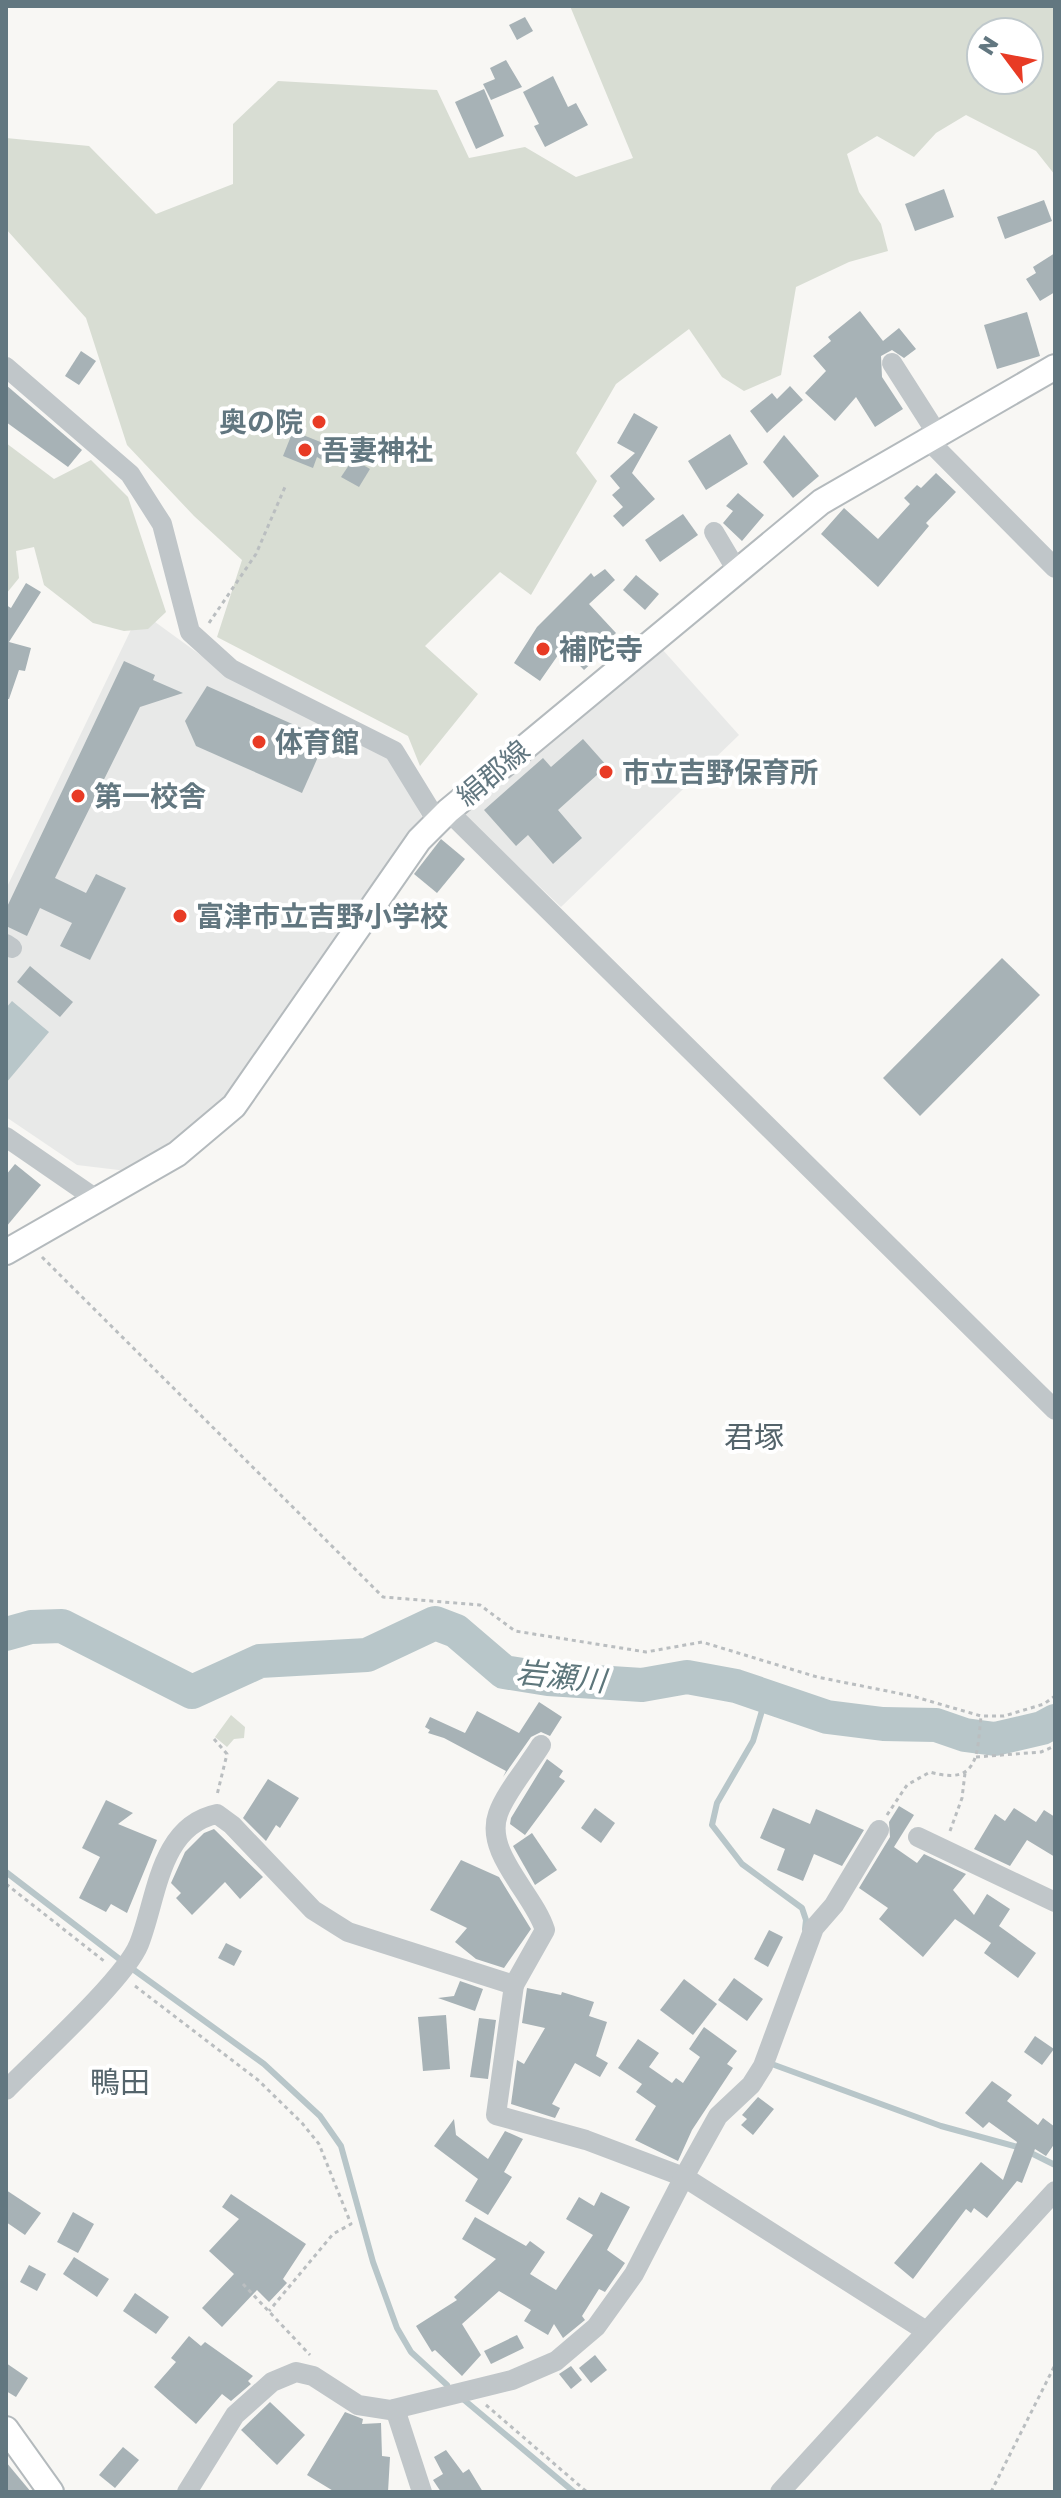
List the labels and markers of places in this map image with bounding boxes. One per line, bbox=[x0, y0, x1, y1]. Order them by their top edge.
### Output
place label: 奥の院 bbox=[219, 405, 303, 438]
marker: 奥の院 bbox=[310, 413, 328, 431]
place label: 吾妻神社 bbox=[321, 433, 433, 466]
marker: 吾妻神社 bbox=[296, 441, 314, 459]
place label: 補陀寺 bbox=[559, 632, 643, 665]
marker: 補陀寺 bbox=[534, 640, 552, 658]
place label: 体育館 bbox=[275, 725, 359, 758]
marker: 体育館 bbox=[250, 733, 268, 751]
place label: 市立吉野保育所 bbox=[622, 755, 818, 788]
marker: 市立吉野保育所 bbox=[597, 763, 615, 781]
place label: 第一校舎 bbox=[94, 779, 206, 812]
marker: 第一校舎 bbox=[69, 787, 87, 805]
place label: 富津市立吉野小学校 bbox=[196, 899, 448, 932]
marker: 富津市立吉野小学校 bbox=[171, 907, 189, 925]

